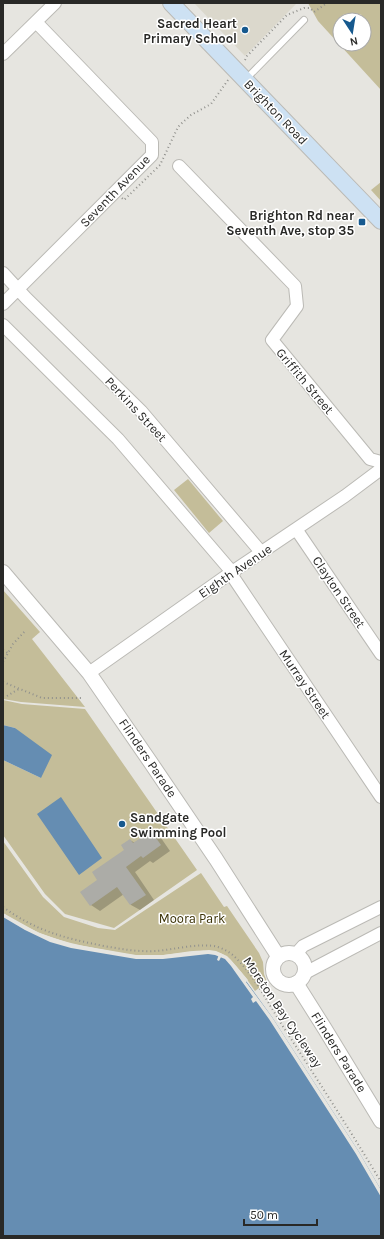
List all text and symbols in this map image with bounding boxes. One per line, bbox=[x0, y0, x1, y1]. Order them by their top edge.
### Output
north arrow bbox=[332, 12, 372, 52]
place label: Sacred Heart Primary School bbox=[143, 16, 237, 46]
marker: Sacred Heart Primary School bbox=[240, 25, 250, 35]
text: N bbox=[349, 34, 359, 48]
street label: Brighton Road bbox=[241, 76, 311, 148]
street label: Seventh Avenue bbox=[77, 152, 153, 230]
place label: Brighton Rd near Seventh Ave, stop 35 bbox=[226, 208, 355, 238]
marker: Brighton Rd near Seventh Ave, stop 35 bbox=[357, 217, 367, 227]
street label: Griffith Street bbox=[273, 345, 337, 417]
street label: Perkins Street bbox=[102, 373, 170, 445]
street label: Eighth Avenue bbox=[196, 541, 275, 601]
street label: Clayton Street bbox=[309, 553, 369, 631]
street label: Murray Street bbox=[276, 647, 334, 722]
street label: Flinders Parade bbox=[116, 716, 180, 800]
place label: Sandgate Swimming Pool bbox=[130, 810, 227, 840]
marker: Sandgate Swimming Pool bbox=[117, 819, 127, 829]
park label: Moora Park bbox=[159, 911, 225, 926]
street label: Moreton Bay Cycleway bbox=[240, 954, 326, 1070]
street label: Flinders Parade bbox=[308, 1009, 370, 1095]
scale bar bbox=[244, 1201, 317, 1227]
text: 50 m bbox=[250, 1208, 278, 1222]

